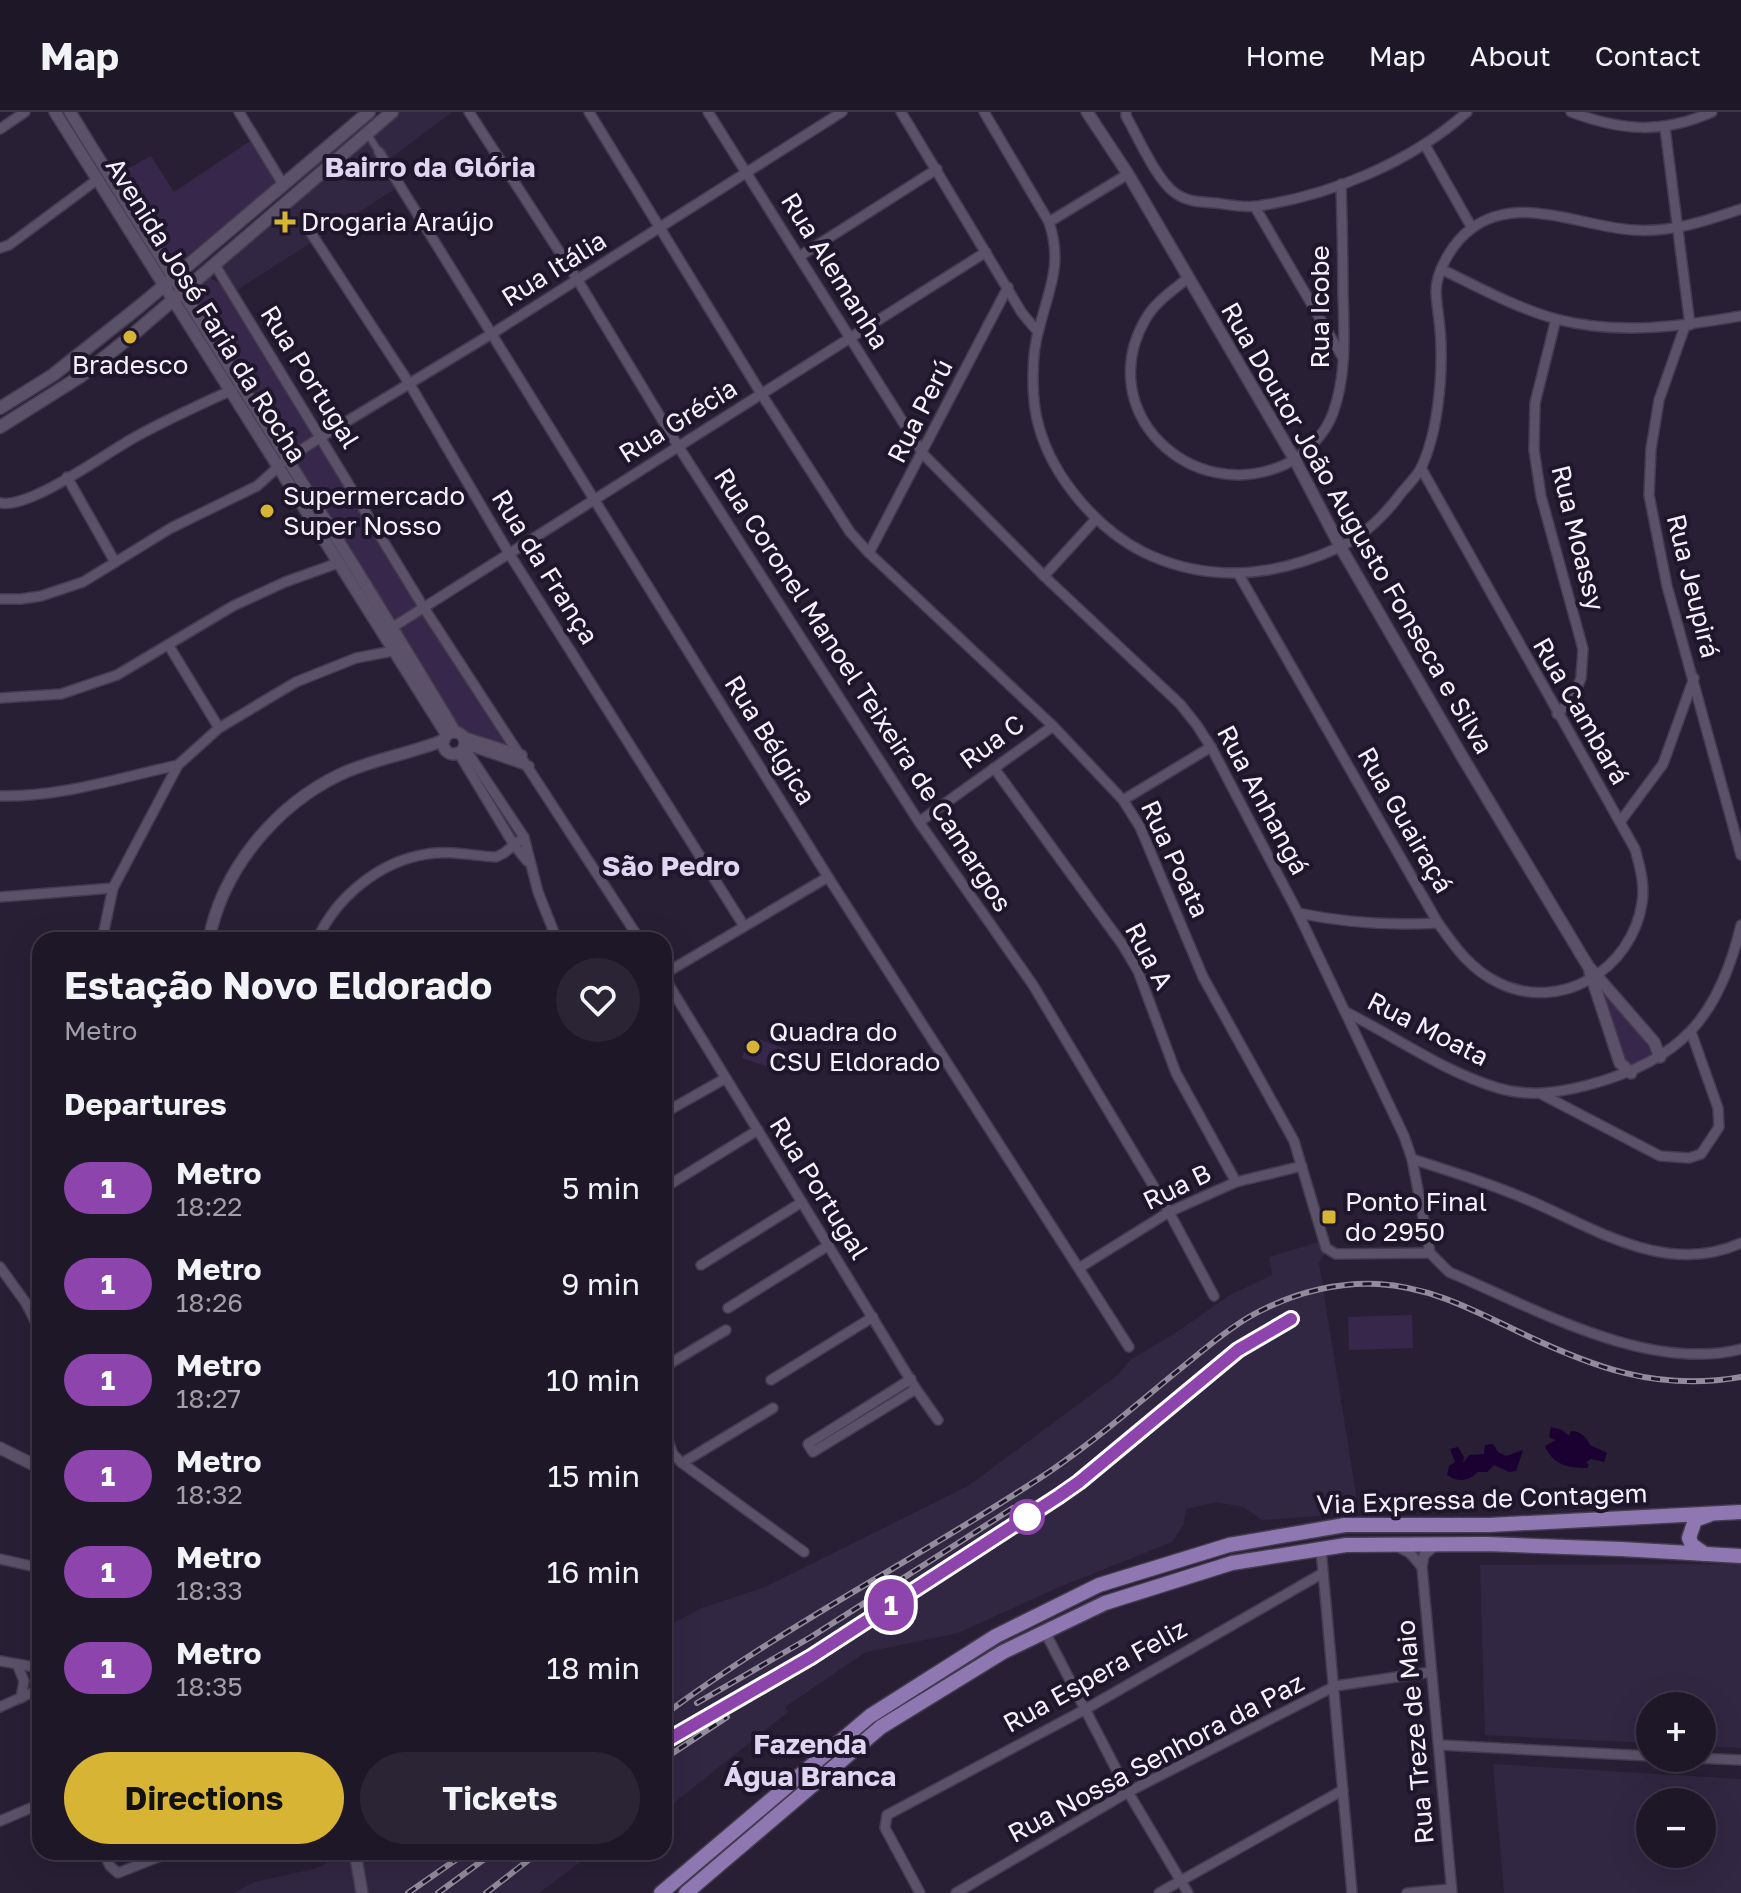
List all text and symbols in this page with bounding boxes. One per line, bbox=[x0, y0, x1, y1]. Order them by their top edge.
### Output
text: Map bbox=[40, 33, 119, 78]
text: Home bbox=[1246, 39, 1325, 72]
text: Map bbox=[1369, 39, 1426, 72]
text: About bbox=[1470, 39, 1551, 72]
text: Contact bbox=[1595, 39, 1701, 72]
district label: Bairro da Glória bbox=[325, 150, 535, 183]
street label: Avenida José Faria da Rocha bbox=[100, 152, 313, 468]
street label: Rua Alemanha bbox=[775, 187, 896, 355]
place label: Drogaria Araújo bbox=[301, 206, 494, 237]
marker: Drogaria Araújo bbox=[276, 213, 294, 231]
street label: Rua Itália bbox=[496, 224, 612, 313]
street label: Rua Icobe bbox=[1304, 245, 1335, 369]
street label: Rua Doutor João Augusto Fonseca e Silva bbox=[1215, 296, 1500, 759]
street label: Rua Portugal bbox=[254, 300, 367, 454]
marker: Bradesco bbox=[121, 328, 139, 346]
place label: Bradesco bbox=[72, 349, 188, 380]
street label: Rua Perú bbox=[880, 354, 959, 468]
street label: Rua Grécia bbox=[613, 372, 742, 469]
street label: Rua Coronel Manoel Teixeira de Camargos bbox=[708, 462, 1018, 918]
street label: Rua Moassy bbox=[1545, 462, 1612, 614]
place label: Supermercado Super Nosso bbox=[283, 480, 465, 541]
street label: Rua da França bbox=[486, 484, 605, 650]
marker: Supermercado Super Nosso bbox=[258, 502, 276, 520]
street label: Rua Jeupirá bbox=[1661, 511, 1726, 661]
street label: Rua Cambará bbox=[1527, 632, 1636, 790]
street label: Rua Bélgica bbox=[718, 669, 822, 810]
street label: Rua C bbox=[954, 708, 1030, 776]
street label: Rua Anhangá bbox=[1211, 720, 1316, 880]
street label: Rua Guairaçá bbox=[1351, 741, 1460, 898]
street label: Rua Poata bbox=[1135, 795, 1216, 922]
district label: São Pedro bbox=[602, 849, 740, 882]
street label: Rua A bbox=[1119, 917, 1180, 995]
button: heart bbox=[556, 958, 640, 1042]
text: Estação Novo Eldorado bbox=[64, 962, 492, 1007]
street label: Rua Moata bbox=[1363, 985, 1494, 1072]
text: Metro bbox=[64, 1015, 137, 1046]
place label: Quadra do CSU Eldorado bbox=[769, 1016, 940, 1077]
marker: Quadra do CSU Eldorado bbox=[744, 1038, 762, 1056]
text: Departures bbox=[64, 1086, 227, 1122]
street label: Rua Portugal bbox=[763, 1111, 876, 1265]
text: Metro bbox=[176, 1155, 262, 1191]
street label: Rua B bbox=[1138, 1157, 1216, 1216]
text: 5 min bbox=[562, 1170, 640, 1206]
text: 1 bbox=[101, 1171, 115, 1204]
place label: Ponto Final do 2950 bbox=[1345, 1186, 1487, 1247]
text: 18:22 bbox=[176, 1191, 242, 1222]
marker: Ponto Final do 2950 bbox=[1320, 1208, 1338, 1226]
text: Metro bbox=[176, 1251, 262, 1287]
text: 9 min bbox=[561, 1266, 640, 1302]
text: 1 bbox=[101, 1267, 115, 1300]
text: 18:26 bbox=[176, 1287, 243, 1318]
text: Metro bbox=[176, 1347, 262, 1383]
text: 10 min bbox=[546, 1362, 640, 1398]
text: 1 bbox=[101, 1363, 115, 1396]
text: 18:27 bbox=[176, 1383, 241, 1414]
text: Metro bbox=[176, 1443, 262, 1479]
text: 15 min bbox=[548, 1458, 640, 1494]
text: 1 bbox=[101, 1459, 115, 1492]
street label: Via Expressa de Contagem bbox=[1316, 1477, 1648, 1520]
text: 18:32 bbox=[176, 1479, 243, 1510]
unlabelled marker bbox=[1010, 1500, 1044, 1534]
text: Metro bbox=[176, 1539, 262, 1575]
text: 16 min bbox=[547, 1554, 640, 1590]
text: 1 bbox=[101, 1555, 115, 1588]
text: 18:33 bbox=[176, 1575, 243, 1606]
line badge: 1 bbox=[865, 1579, 917, 1631]
text: 1 bbox=[884, 1588, 898, 1621]
street label: Rua Espera Feliz bbox=[998, 1612, 1192, 1739]
street label: Rua Treze de Maio bbox=[1389, 1619, 1440, 1845]
text: Metro bbox=[176, 1635, 262, 1671]
text: 18 min bbox=[547, 1650, 640, 1686]
text: 1 bbox=[101, 1651, 115, 1684]
street label: Rua Nossa Senhora da Paz bbox=[1003, 1666, 1309, 1849]
text: 18:35 bbox=[176, 1671, 243, 1702]
map controls bbox=[1636, 1692, 1716, 1868]
button: + bbox=[1636, 1692, 1716, 1772]
district label: Fazenda Água Branca bbox=[724, 1727, 896, 1792]
button: Directions bbox=[64, 1752, 344, 1844]
button: Tickets bbox=[360, 1752, 640, 1844]
button: − bbox=[1636, 1788, 1716, 1868]

